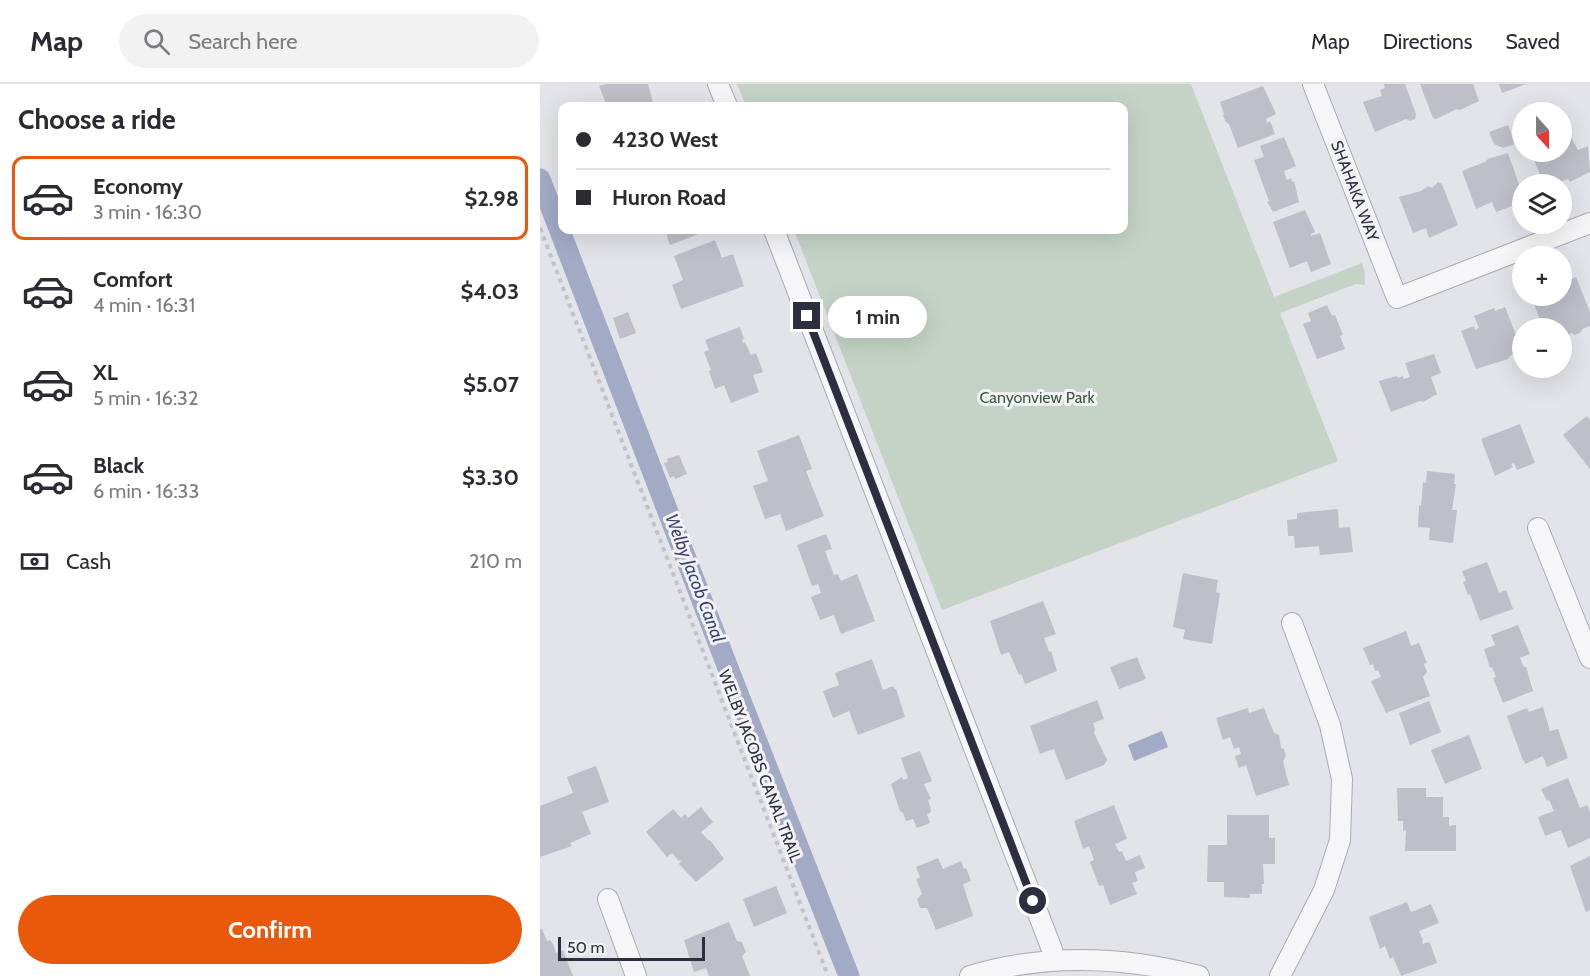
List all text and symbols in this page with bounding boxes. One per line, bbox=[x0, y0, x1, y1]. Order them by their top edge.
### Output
search box bbox=[119, 14, 539, 68]
text: Map bbox=[30, 24, 83, 58]
icon: search bbox=[140, 25, 173, 58]
text: Search here bbox=[188, 28, 297, 55]
text: Map bbox=[1311, 29, 1350, 54]
text: Directions bbox=[1383, 29, 1472, 54]
text: Saved bbox=[1505, 29, 1560, 54]
north arrow bbox=[1512, 102, 1572, 162]
map controls bbox=[1512, 102, 1572, 378]
text: Choose a ride bbox=[18, 103, 176, 136]
text: 4230 West bbox=[612, 126, 718, 153]
street label: SHAHAKA WAY bbox=[1327, 138, 1383, 245]
icon: car bbox=[21, 171, 75, 225]
text: Economy bbox=[93, 173, 183, 200]
button: layers bbox=[1512, 174, 1572, 234]
text: Huron Road bbox=[612, 184, 726, 211]
text: $2.98 bbox=[464, 185, 519, 212]
text: 3 min · 16:30 bbox=[93, 200, 202, 224]
button: + bbox=[1512, 246, 1572, 306]
icon: car bbox=[21, 264, 75, 318]
text: Comfort bbox=[93, 266, 172, 293]
text: $4.03 bbox=[461, 278, 519, 305]
text: 4 min · 16:31 bbox=[93, 293, 195, 317]
callout: 1 min bbox=[828, 295, 927, 337]
route end bbox=[793, 302, 820, 329]
text: 1 min bbox=[855, 305, 900, 329]
button: − bbox=[1512, 318, 1572, 378]
icon: car bbox=[21, 357, 75, 411]
text: XL bbox=[93, 359, 118, 386]
text: $5.07 bbox=[463, 371, 519, 398]
text: 5 min · 16:32 bbox=[93, 386, 198, 410]
park label: Canyonview Park bbox=[979, 388, 1095, 407]
icon: car bbox=[21, 450, 75, 504]
text: Black bbox=[93, 452, 144, 479]
text: $3.30 bbox=[462, 464, 519, 491]
text: 6 min · 16:33 bbox=[93, 479, 199, 503]
water label: Welby Jacob Canal bbox=[660, 511, 730, 646]
icon: cash bbox=[18, 545, 51, 578]
text: Cash bbox=[66, 548, 111, 575]
text: 210 m bbox=[469, 549, 522, 573]
street label: WELBY JACOBS CANAL TRAIL bbox=[714, 667, 806, 865]
route start bbox=[1019, 887, 1046, 914]
button: Confirm bbox=[18, 895, 522, 964]
scale bar bbox=[558, 934, 705, 962]
text: 50 m bbox=[567, 938, 604, 957]

